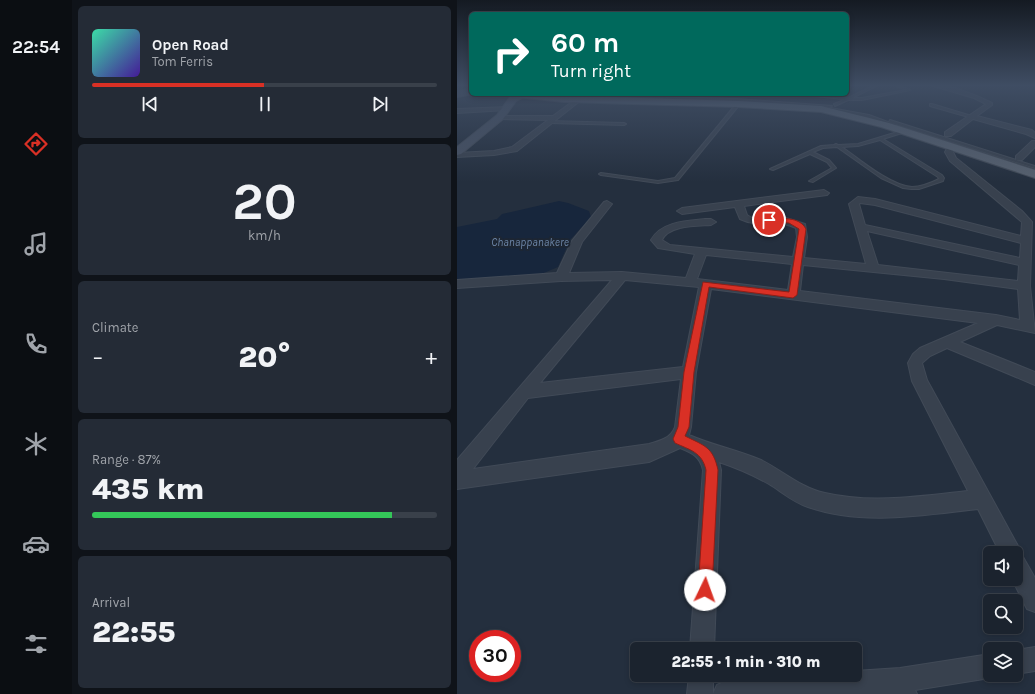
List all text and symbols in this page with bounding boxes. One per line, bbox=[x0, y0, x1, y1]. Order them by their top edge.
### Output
text: 60 m bbox=[551, 26, 619, 59]
icon: right bbox=[485, 28, 537, 80]
text: 22:54 bbox=[12, 36, 60, 58]
text: Open Road bbox=[152, 36, 229, 54]
text: Tom Ferris bbox=[152, 54, 213, 69]
text: Turn right bbox=[551, 60, 631, 82]
icon: previous bbox=[139, 93, 161, 115]
icon: pause bbox=[254, 93, 276, 115]
icon: next bbox=[369, 93, 391, 115]
icon: directions bbox=[22, 130, 50, 158]
text: 20 bbox=[232, 171, 297, 232]
pin bbox=[752, 203, 786, 237]
icon: arrive bbox=[758, 209, 780, 231]
text: km/h bbox=[248, 228, 281, 243]
icon: music bbox=[22, 230, 50, 258]
water label: Chanappanakere bbox=[491, 236, 569, 249]
text: Climate bbox=[92, 320, 138, 335]
icon: phone bbox=[22, 330, 50, 358]
text: 20° bbox=[238, 339, 291, 375]
text: − bbox=[92, 344, 104, 370]
text: + bbox=[425, 344, 437, 370]
icon: climate bbox=[22, 430, 50, 458]
text: Range · 87% bbox=[92, 452, 161, 467]
text: 435 km bbox=[92, 471, 204, 507]
icon: car bbox=[22, 530, 50, 558]
map controls bbox=[983, 546, 1023, 682]
button: sound bbox=[983, 546, 1023, 586]
position arrow bbox=[684, 569, 726, 611]
button: search bbox=[983, 594, 1023, 634]
text: Arrival bbox=[92, 595, 130, 610]
text: 22:55 bbox=[92, 614, 175, 650]
icon: filters bbox=[22, 630, 50, 658]
speed limit sign: 30 bbox=[469, 630, 521, 682]
button: layers bbox=[983, 642, 1023, 682]
text: 22:55 · 1 min · 310 m bbox=[672, 653, 820, 671]

